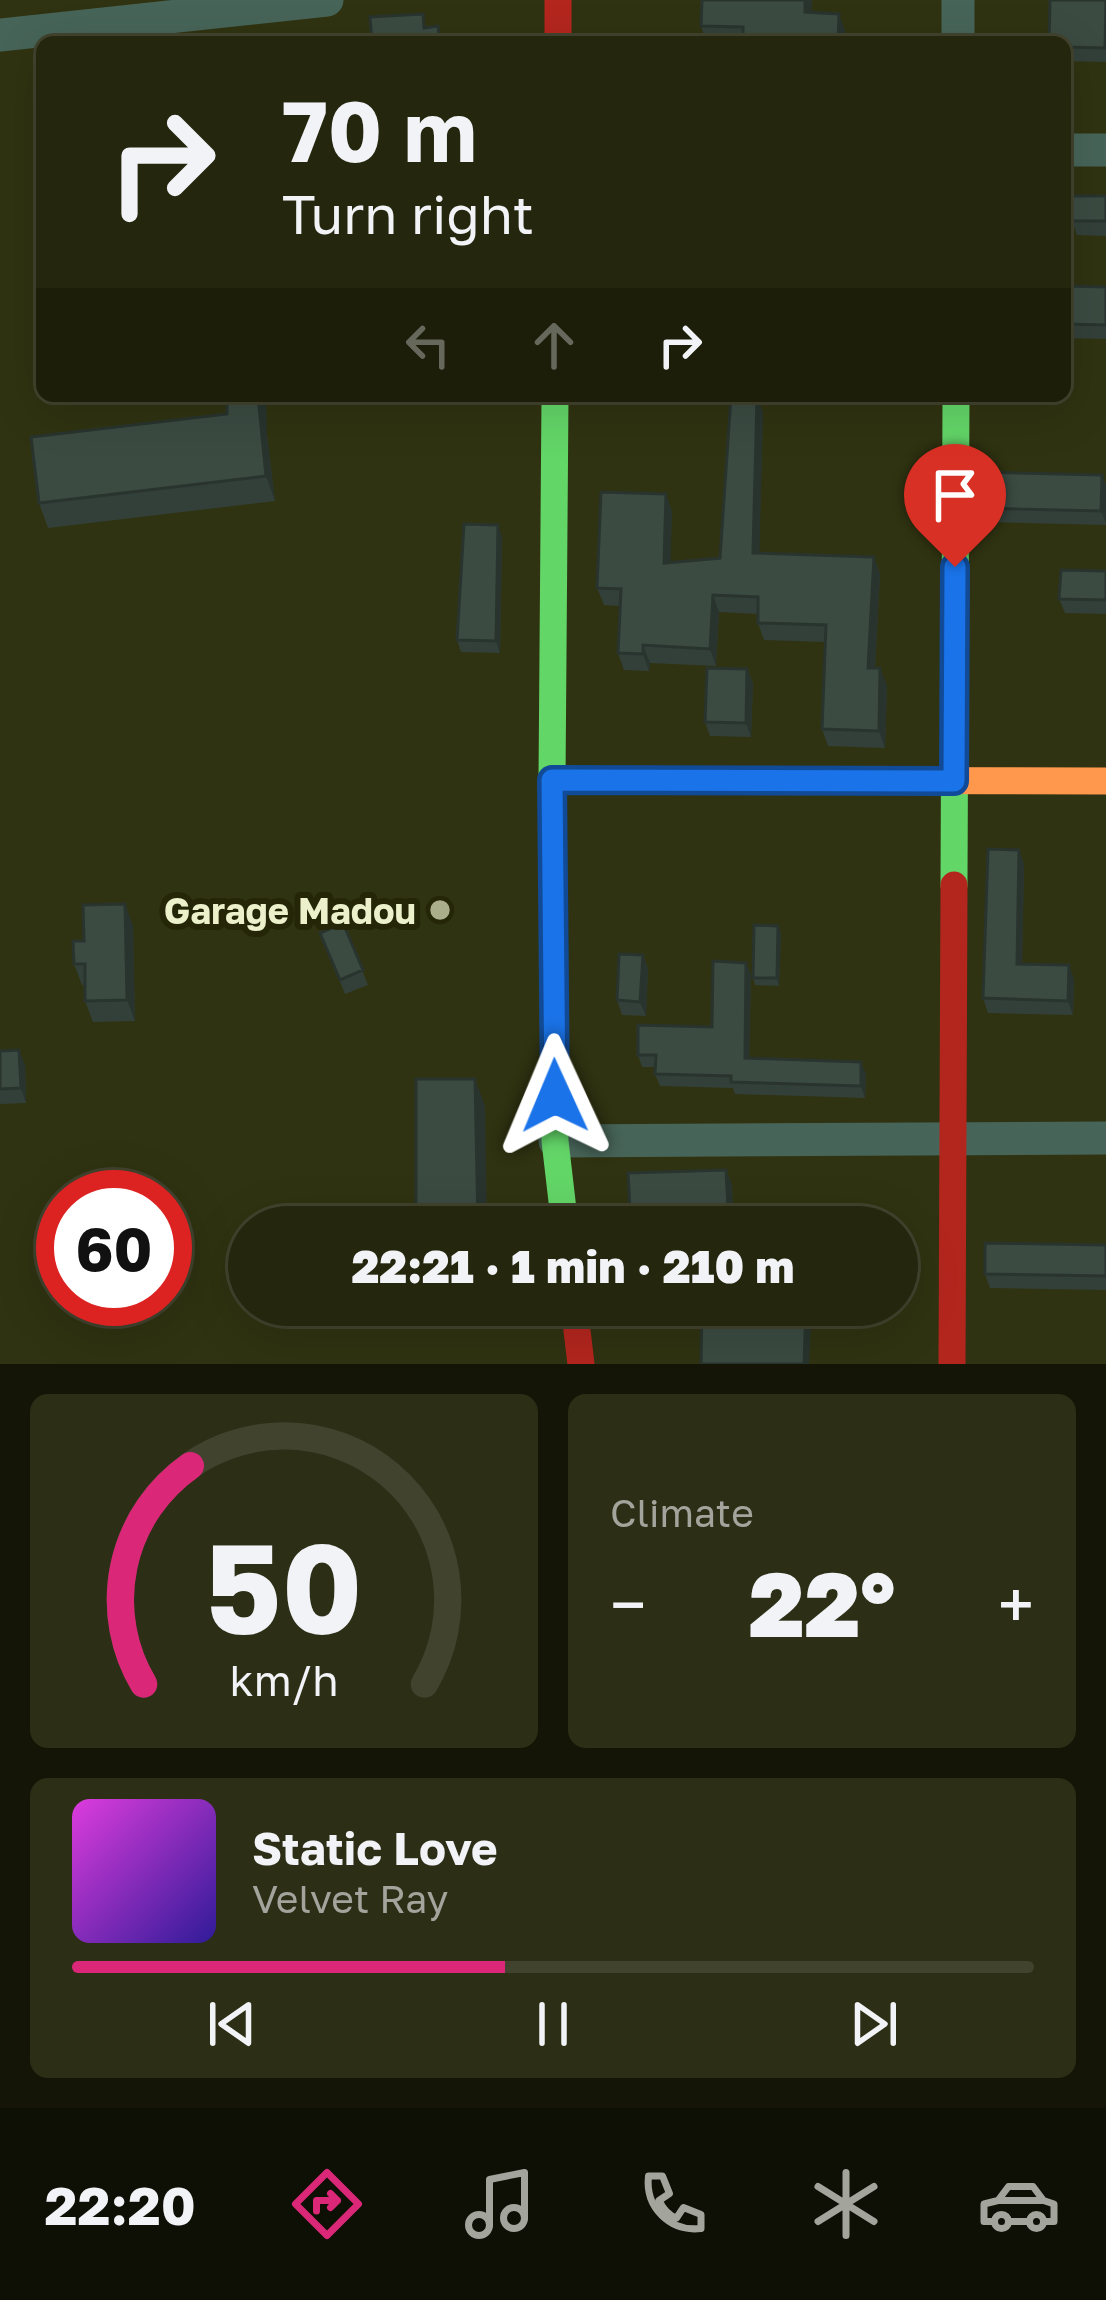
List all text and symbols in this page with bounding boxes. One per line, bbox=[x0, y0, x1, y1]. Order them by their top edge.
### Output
text: 70 m bbox=[282, 80, 477, 180]
icon: right bbox=[84, 84, 240, 240]
text: Turn right bbox=[282, 181, 534, 246]
icon: left bbox=[395, 312, 461, 378]
icon: ahead bbox=[521, 312, 587, 378]
icon: right bbox=[647, 312, 713, 378]
pin bbox=[904, 444, 1006, 567]
icon: arrive bbox=[922, 462, 988, 528]
place label: Garage Madou bbox=[164, 889, 416, 932]
marker: Garage Madou bbox=[427, 897, 453, 923]
position arrow bbox=[492, 1033, 618, 1159]
speed limit sign: 60 bbox=[36, 1170, 192, 1326]
text: 22:21 · 1 min · 210 m bbox=[351, 1239, 795, 1293]
text: Climate bbox=[610, 1489, 754, 1536]
text: 50 bbox=[205, 1511, 363, 1660]
text: 22° bbox=[749, 1549, 895, 1657]
text: − bbox=[610, 1564, 646, 1644]
text: + bbox=[998, 1564, 1034, 1644]
text: km/h bbox=[229, 1654, 339, 1705]
text: Static Love bbox=[252, 1821, 498, 1875]
text: Velvet Ray bbox=[252, 1875, 448, 1922]
icon: previous bbox=[199, 1991, 265, 2057]
icon: pause bbox=[520, 1991, 586, 2057]
icon: next bbox=[841, 1991, 907, 2057]
icon: directions bbox=[285, 2162, 369, 2246]
icon: music bbox=[458, 2162, 542, 2246]
icon: phone bbox=[631, 2162, 715, 2246]
icon: climate bbox=[804, 2162, 888, 2246]
icon: car bbox=[977, 2162, 1061, 2246]
text: 22:20 bbox=[45, 2172, 196, 2237]

